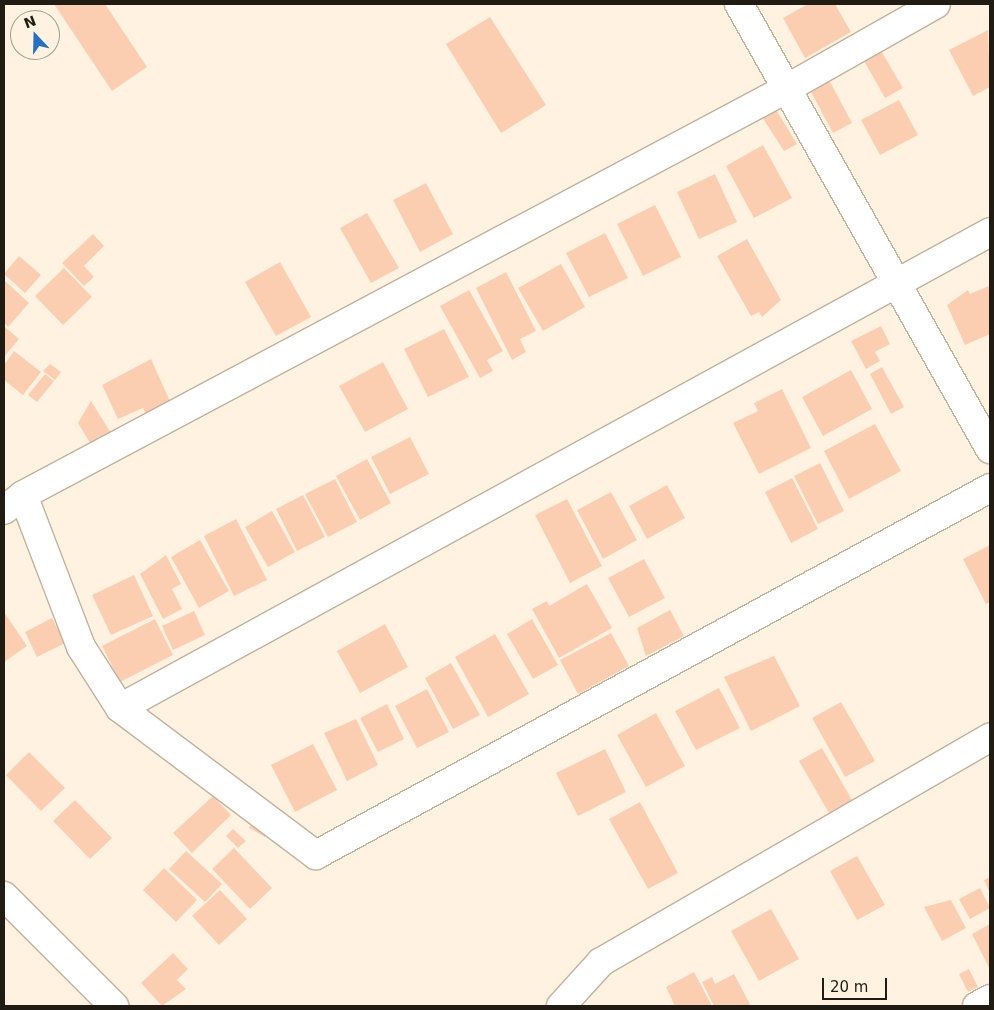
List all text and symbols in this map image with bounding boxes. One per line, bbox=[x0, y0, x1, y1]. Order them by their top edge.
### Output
north arrow bbox=[10, 10, 60, 60]
text: N bbox=[22, 12, 38, 31]
scale bar bbox=[824, 968, 889, 1000]
text: 20 m bbox=[830, 978, 868, 996]

